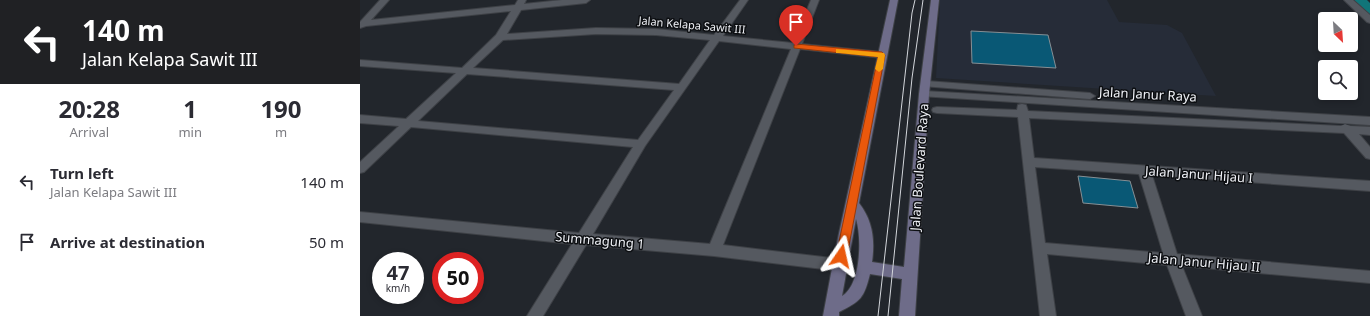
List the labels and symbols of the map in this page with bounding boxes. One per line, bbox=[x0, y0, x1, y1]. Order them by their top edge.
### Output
pin bbox=[779, 5, 813, 46]
street label: Jalan Kelapa Sawit III bbox=[637, 12, 746, 37]
north arrow bbox=[1318, 12, 1358, 52]
street label: Jalan Janur Raya bbox=[1097, 82, 1197, 106]
street label: Jalan Boulevard Raya bbox=[905, 103, 932, 233]
street label: Jalan Janur Hijau I bbox=[1142, 161, 1254, 187]
street label: Summagung 1 bbox=[555, 227, 645, 253]
position arrow bbox=[820, 235, 862, 277]
street label: Jalan Janur Hijau II bbox=[1145, 248, 1261, 276]
speed limit sign: 50 bbox=[432, 252, 484, 304]

